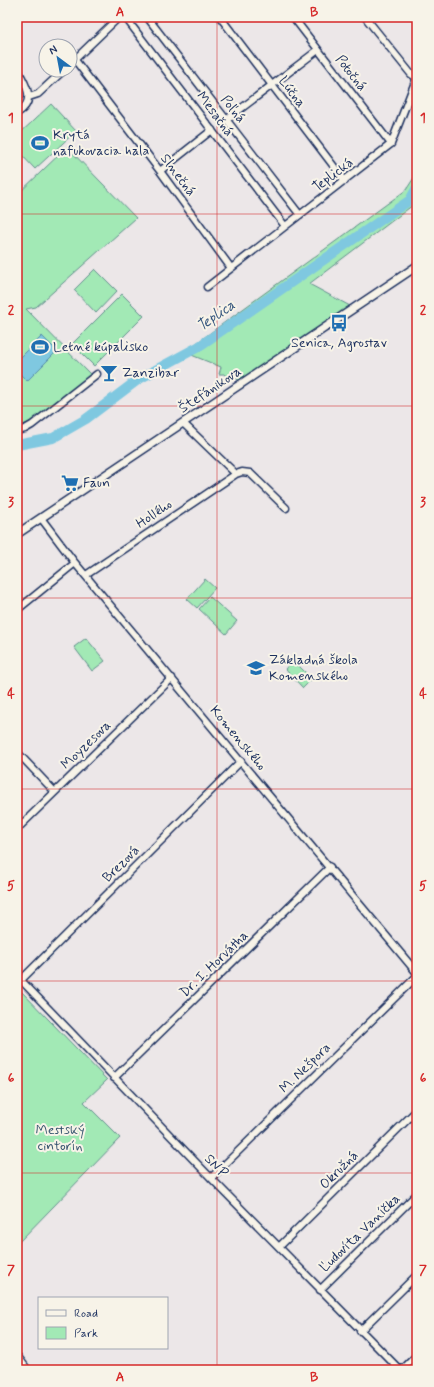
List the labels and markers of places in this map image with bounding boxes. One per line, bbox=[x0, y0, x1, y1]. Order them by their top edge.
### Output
place label: Krytá nafukovacia hala bbox=[53, 126, 149, 160]
sports icon: Krytá nafukovacia hala bbox=[30, 133, 50, 153]
bus stop icon: Senica, Agrostav bbox=[329, 313, 349, 333]
place label: Senica, Agrostav bbox=[291, 334, 388, 352]
sports icon: Letné kúpalisko bbox=[30, 337, 50, 357]
place label: Letné kúpalisko bbox=[53, 338, 148, 356]
bar icon: Zanzibar bbox=[99, 363, 119, 383]
place label: Zanzibar bbox=[122, 364, 179, 382]
supermarket icon: Faun bbox=[60, 473, 80, 493]
place label: Faun bbox=[83, 474, 110, 492]
place label: Základná škola Komenského bbox=[269, 651, 358, 685]
school or university icon: Základná škola Komenského bbox=[246, 658, 266, 678]

